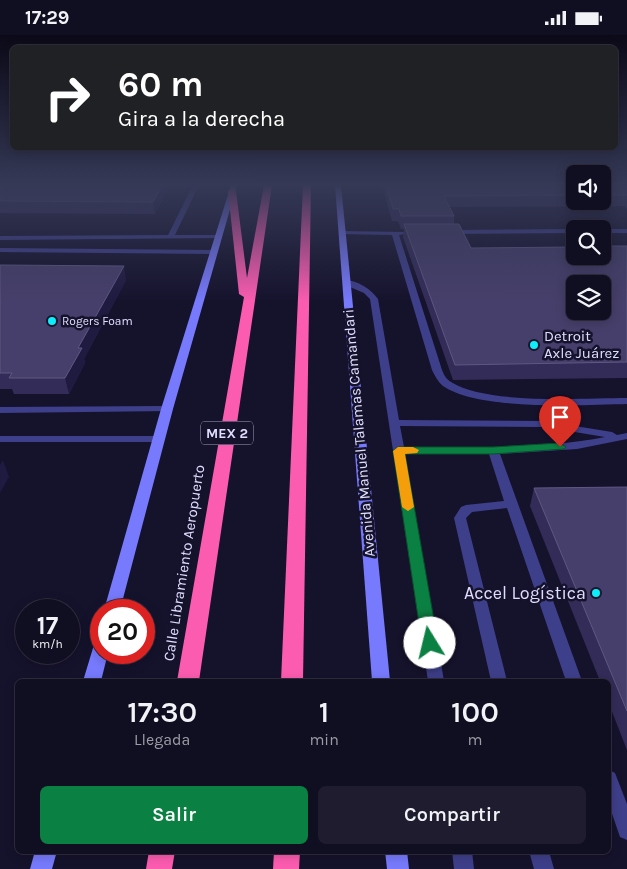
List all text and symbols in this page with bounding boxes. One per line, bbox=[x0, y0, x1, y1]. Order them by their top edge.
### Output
text: 17:29 bbox=[25, 7, 69, 29]
text: 60 m bbox=[118, 64, 203, 105]
icon: right bbox=[35, 65, 100, 130]
text: Gira a la derecha bbox=[118, 106, 285, 132]
map controls bbox=[566, 165, 611, 320]
button: sound bbox=[566, 165, 611, 210]
button: search bbox=[566, 220, 611, 265]
button: layers bbox=[566, 275, 611, 320]
street label: Avenida Manuel Talamas Camandari bbox=[339, 308, 379, 558]
place label: Rogers Foam bbox=[62, 314, 133, 328]
marker: Rogers Foam bbox=[46, 315, 58, 327]
place label: Detroit Axle Juárez bbox=[544, 327, 619, 362]
marker: Detroit Axle Juárez bbox=[528, 339, 540, 351]
pin bbox=[539, 396, 581, 447]
icon: arrive bbox=[546, 403, 574, 431]
road number: MEX 2 bbox=[201, 421, 253, 444]
street label: Calle Libramiento Aeropuerto bbox=[160, 464, 208, 662]
place label: Accel Logística bbox=[464, 582, 586, 604]
marker: Accel Logística bbox=[590, 587, 602, 599]
speed limit sign: 20 bbox=[90, 599, 155, 664]
text: 17 bbox=[37, 611, 58, 640]
position arrow bbox=[403, 616, 455, 668]
text: km/h bbox=[32, 637, 63, 651]
text: 17:30 bbox=[127, 694, 197, 730]
text: 1 bbox=[319, 694, 329, 730]
text: 100 bbox=[451, 694, 499, 730]
text: Llegada bbox=[134, 730, 190, 749]
text: min bbox=[309, 730, 339, 749]
text: m bbox=[467, 730, 482, 749]
button: Salir bbox=[40, 786, 308, 844]
button: Compartir bbox=[318, 786, 586, 844]

